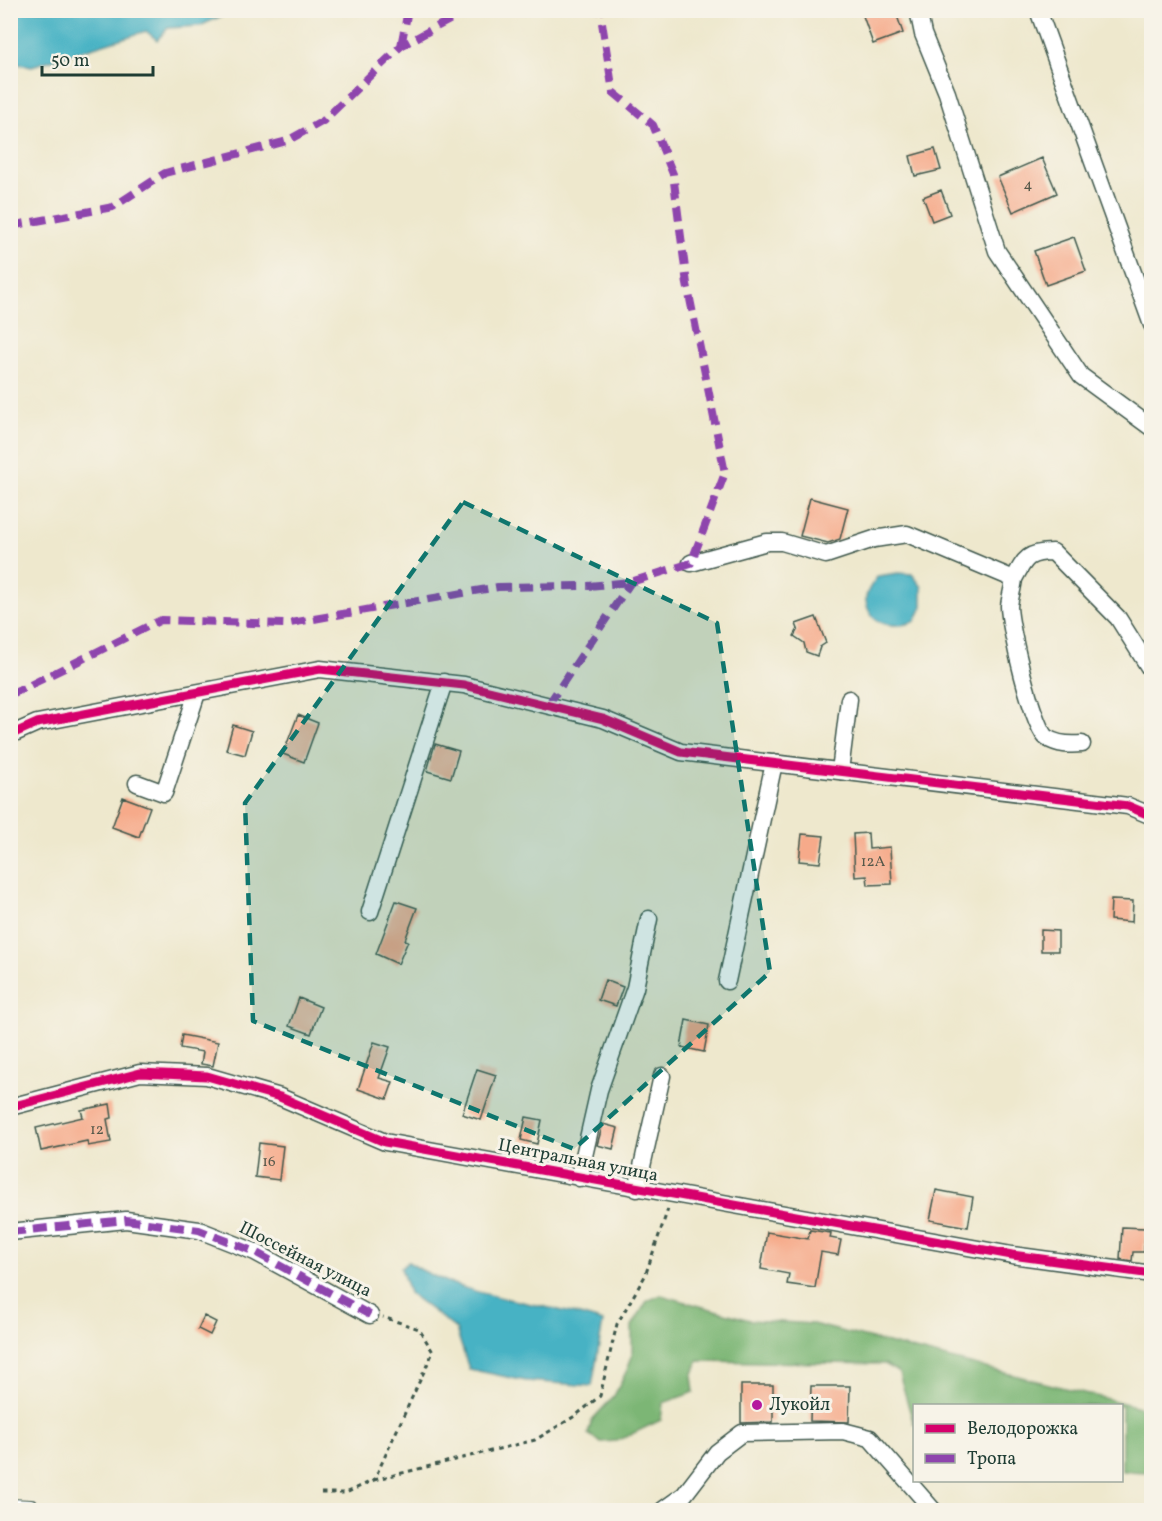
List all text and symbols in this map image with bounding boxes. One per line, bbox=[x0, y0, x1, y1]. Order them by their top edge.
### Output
scale bar bbox=[42, 39, 153, 77]
text: 50 m bbox=[51, 49, 90, 74]
house number: 4 bbox=[1024, 175, 1033, 196]
house number: 12А bbox=[861, 852, 886, 873]
house number: 12 bbox=[90, 1120, 104, 1141]
street label: Центральная улица bbox=[496, 1133, 660, 1189]
house number: 16 bbox=[262, 1152, 276, 1173]
street label: Шоссейная улица bbox=[234, 1216, 376, 1304]
place label: Лукойл bbox=[769, 1393, 830, 1418]
marker: Лукойл bbox=[750, 1398, 764, 1412]
legend bbox=[913, 1404, 1123, 1482]
text: Велодорожка bbox=[967, 1417, 1078, 1442]
text: Тропа bbox=[967, 1447, 1016, 1472]

